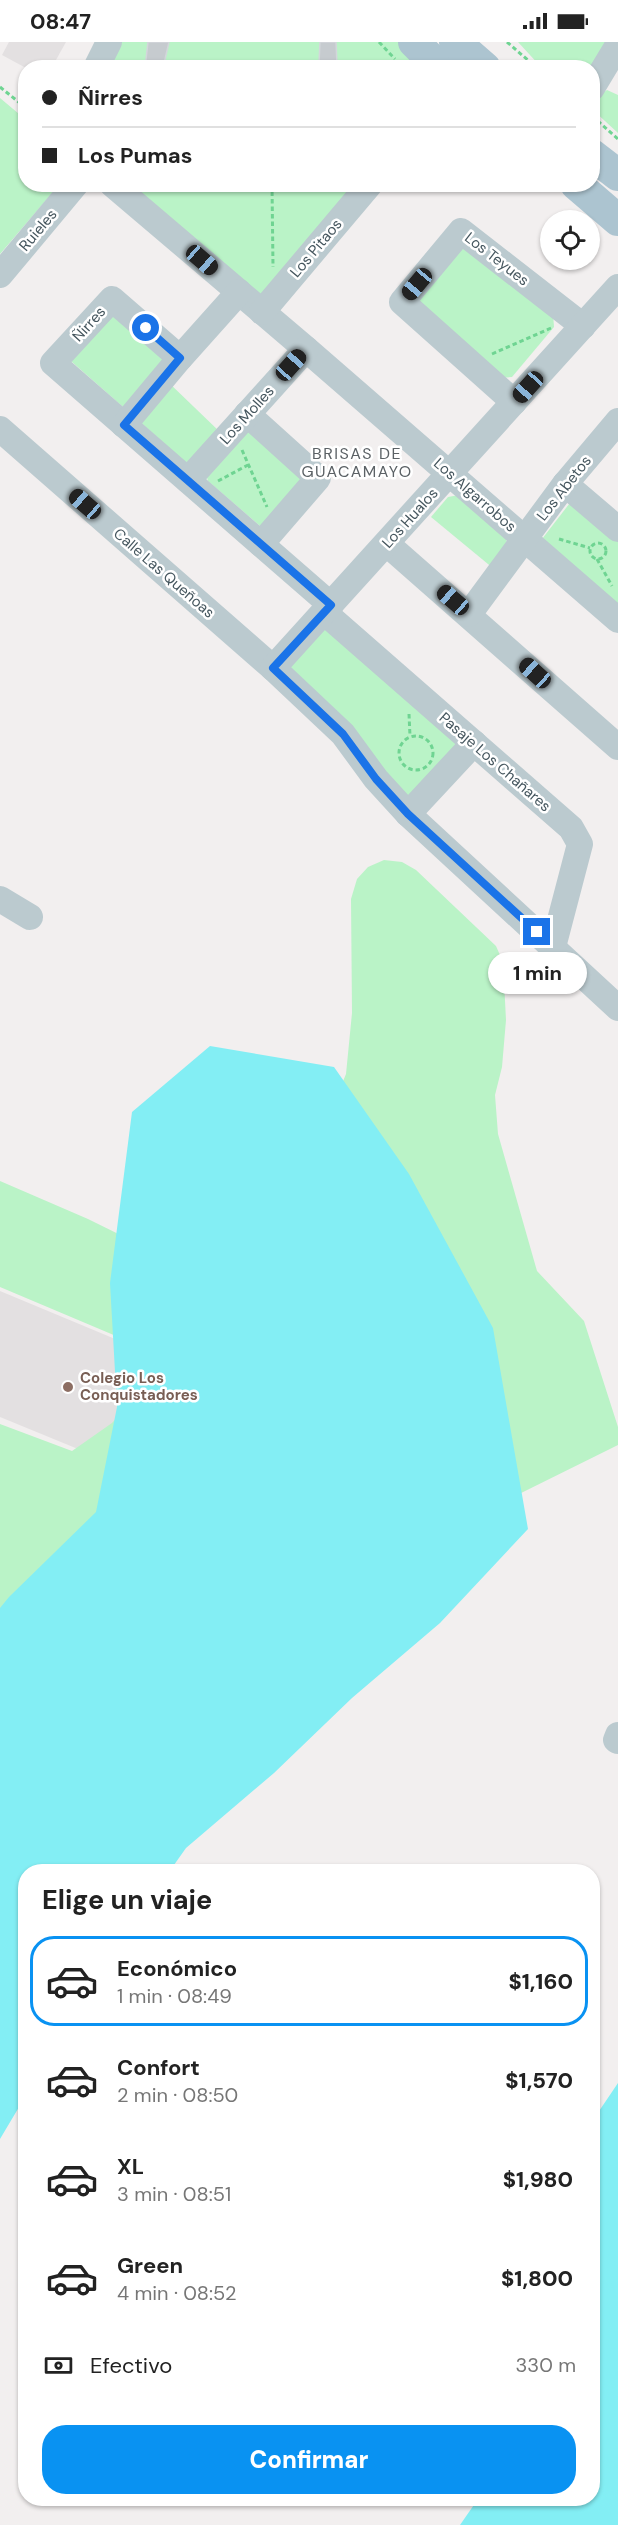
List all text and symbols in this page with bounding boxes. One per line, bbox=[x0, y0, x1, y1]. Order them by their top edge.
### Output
text: 08:47 bbox=[30, 7, 91, 36]
text: Ñirres bbox=[78, 83, 143, 112]
text: Los Pumas bbox=[78, 141, 192, 170]
street label: Ruieles bbox=[15, 205, 61, 255]
map controls bbox=[540, 210, 600, 270]
button: locate bbox=[540, 210, 600, 270]
street label: Los Pitaos bbox=[286, 214, 346, 282]
street label: Los Teyues bbox=[461, 228, 533, 290]
car bbox=[183, 241, 221, 279]
car bbox=[399, 264, 435, 304]
street label: Ñirres bbox=[68, 302, 110, 346]
route start bbox=[132, 314, 159, 341]
car bbox=[272, 346, 310, 384]
car bbox=[509, 368, 547, 406]
street label: Los Molles bbox=[215, 381, 279, 449]
district label: BRISAS DE GUACAMAYO bbox=[301, 443, 413, 482]
street label: Los Abetos bbox=[532, 451, 596, 525]
street label: Los Algarrobos bbox=[429, 454, 521, 536]
street label: Los Hualos bbox=[378, 484, 442, 552]
car bbox=[66, 485, 104, 523]
street label: Calle Las Queñoas bbox=[109, 524, 219, 622]
car bbox=[434, 581, 472, 619]
car bbox=[516, 654, 554, 692]
street label: Pasaje Los Chañares bbox=[435, 708, 555, 816]
route end bbox=[523, 918, 550, 945]
callout: 1 min bbox=[488, 953, 586, 995]
text: 1 min bbox=[513, 960, 562, 986]
place label: Colegio Los Conquistadores bbox=[80, 1368, 198, 1405]
marker: Colegio Los Conquistadores bbox=[61, 1380, 75, 1394]
text: Elige un viaje bbox=[42, 1882, 212, 1917]
icon: car bbox=[45, 1954, 99, 2008]
text: Económico bbox=[117, 1954, 237, 1983]
text: $1,160 bbox=[508, 1967, 573, 1996]
text: 1 min · 08:49 bbox=[117, 1983, 232, 2009]
icon: car bbox=[45, 2053, 99, 2107]
text: Confort bbox=[117, 2053, 200, 2082]
text: $1,570 bbox=[505, 2066, 573, 2095]
text: 2 min · 08:50 bbox=[117, 2082, 238, 2108]
icon: car bbox=[45, 2152, 99, 2206]
text: XL bbox=[117, 2152, 144, 2181]
text: $1,980 bbox=[503, 2165, 573, 2194]
text: 3 min · 08:51 bbox=[117, 2181, 231, 2207]
icon: car bbox=[45, 2251, 99, 2305]
text: Green bbox=[117, 2251, 183, 2280]
text: $1,800 bbox=[501, 2264, 573, 2293]
text: 4 min · 08:52 bbox=[117, 2280, 236, 2306]
icon: cash bbox=[42, 2349, 75, 2382]
text: Efectivo bbox=[90, 2351, 172, 2380]
text: 330 m bbox=[516, 2352, 576, 2378]
button: Confirmar bbox=[42, 2425, 576, 2494]

